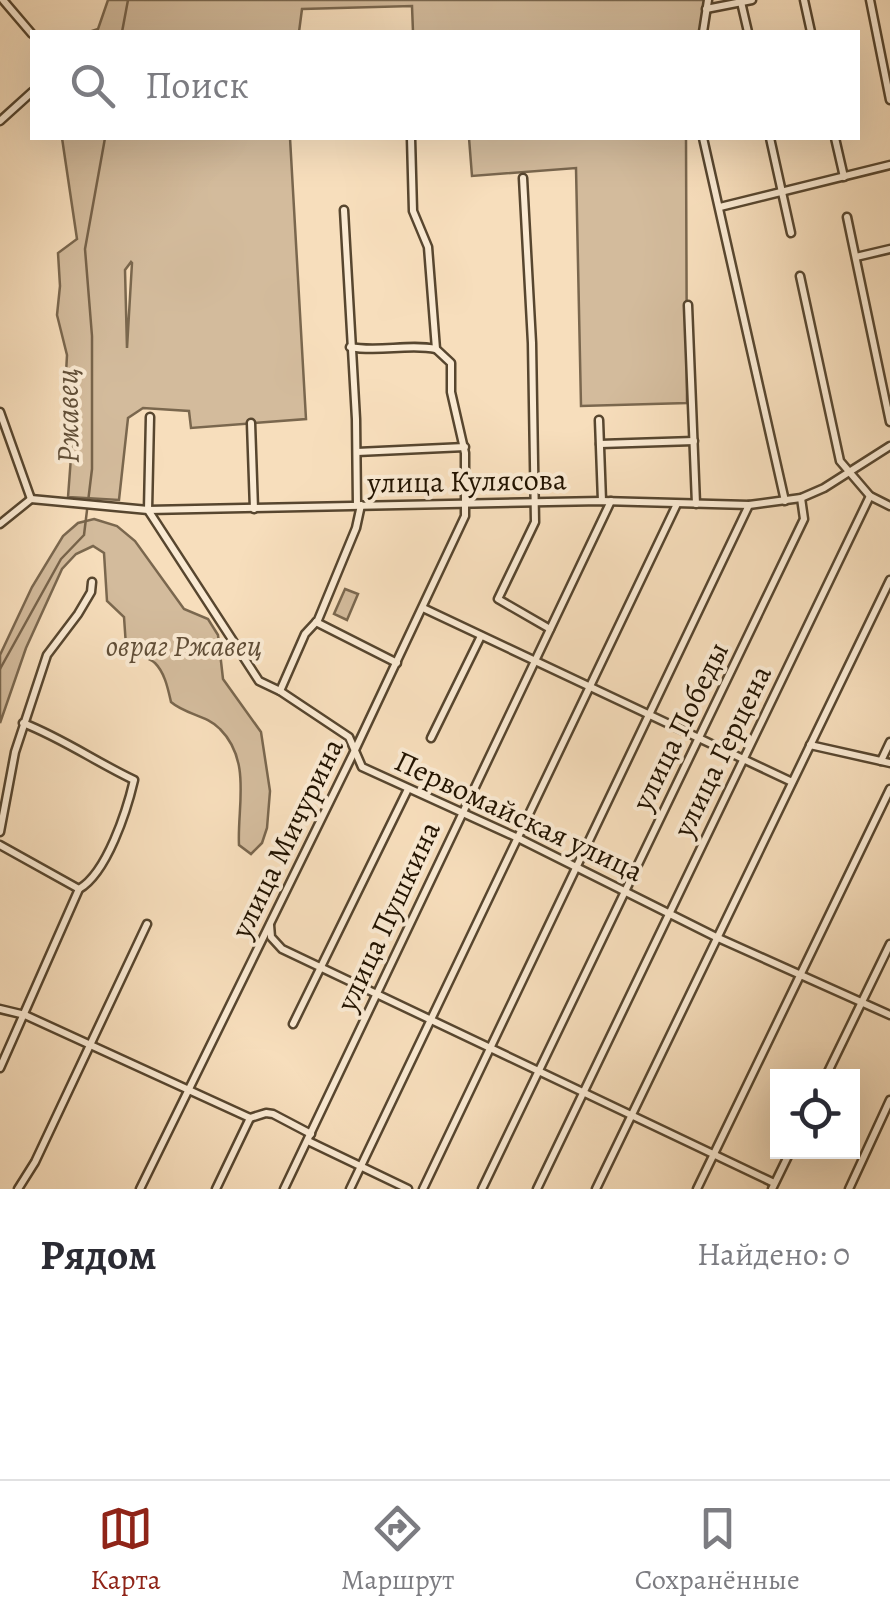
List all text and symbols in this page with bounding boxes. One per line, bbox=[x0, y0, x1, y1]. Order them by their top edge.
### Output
search box bbox=[30, 30, 860, 140]
icon: search bbox=[65, 58, 120, 113]
text: Поиск bbox=[145, 59, 249, 111]
water label: Ржавец bbox=[44, 368, 90, 464]
street label: улица Кулясова bbox=[366, 459, 567, 503]
park label: овраг Ржавец bbox=[106, 626, 262, 666]
street label: улица Победы bbox=[622, 635, 738, 818]
street label: улица Герцена bbox=[663, 658, 781, 844]
street label: улица Мичурина bbox=[221, 731, 353, 946]
street label: Первомайская улица bbox=[388, 741, 650, 891]
street label: улица Пушкина bbox=[326, 814, 450, 1018]
map controls bbox=[770, 1069, 860, 1159]
button: locate bbox=[770, 1069, 860, 1159]
text: Рядом bbox=[40, 1226, 157, 1283]
text: Найдено: 0 bbox=[697, 1232, 850, 1276]
tab: Карта bbox=[90, 1501, 161, 1599]
tab: Маршрут bbox=[341, 1501, 454, 1599]
tab: Сохранённые bbox=[635, 1501, 800, 1599]

